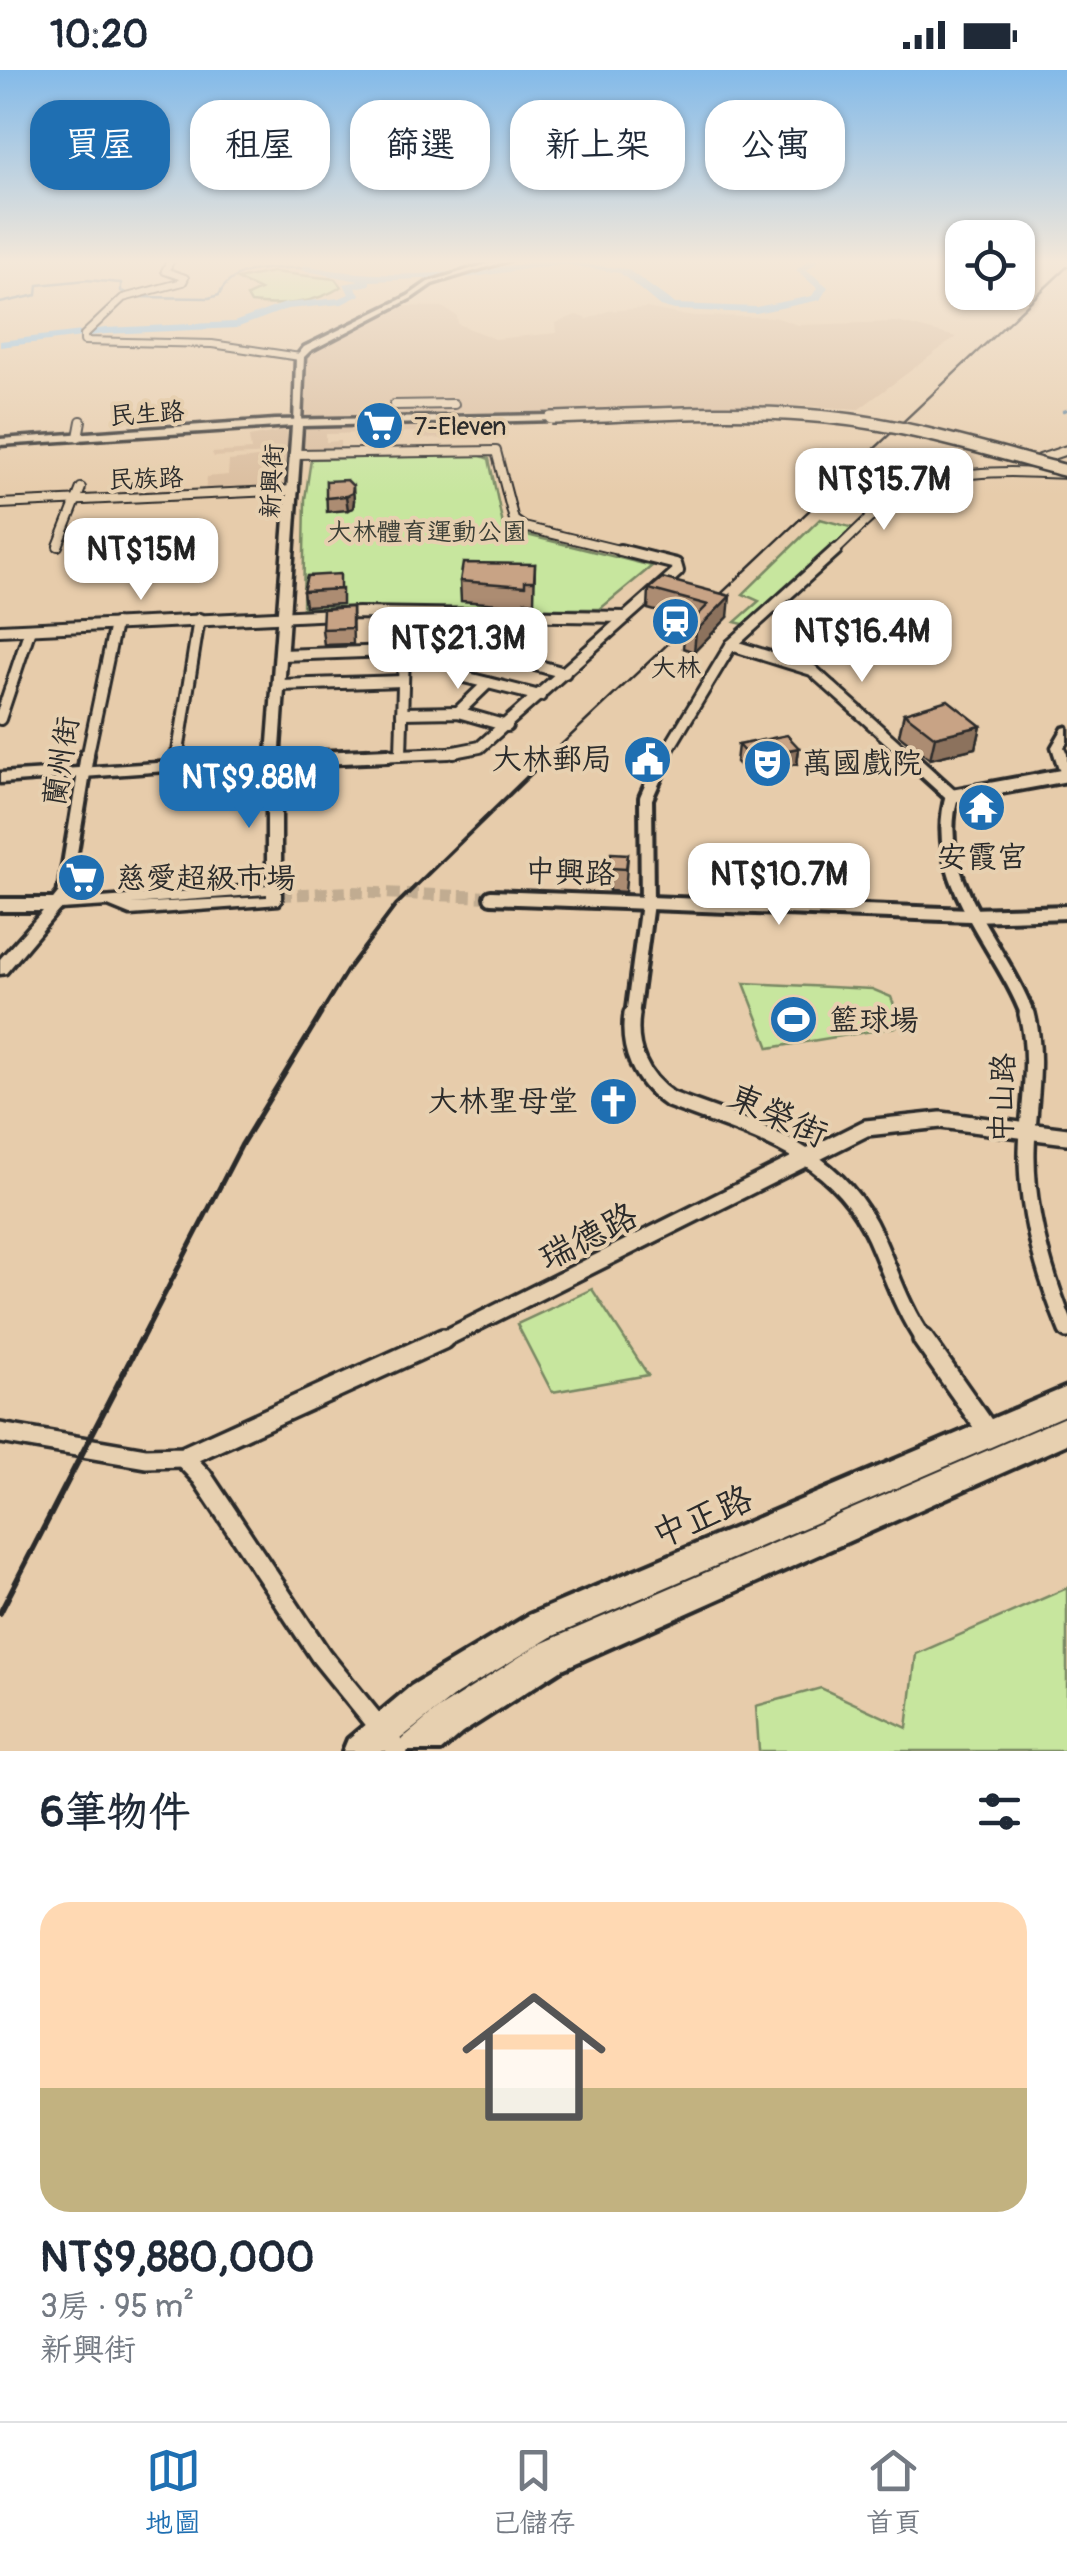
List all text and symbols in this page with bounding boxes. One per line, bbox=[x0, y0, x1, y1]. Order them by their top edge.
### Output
text: 10:20 bbox=[50, 11, 148, 59]
chip: 買屋 bbox=[30, 100, 170, 190]
chip: 租屋 bbox=[190, 100, 330, 190]
chip: 篩選 bbox=[350, 100, 490, 190]
chip: 新上架 bbox=[510, 100, 685, 190]
chip: 公寓 bbox=[705, 100, 845, 190]
map controls bbox=[945, 220, 1035, 310]
button: locate bbox=[945, 220, 1035, 310]
street label: 民生路 bbox=[109, 396, 186, 433]
supermarket icon: 7-Eleven bbox=[353, 400, 405, 452]
place label: 7-Eleven bbox=[414, 412, 506, 443]
street label: 新興街 bbox=[255, 443, 290, 519]
pin: NT$15.7M bbox=[781, 448, 987, 533]
text: NT$15.7M bbox=[817, 460, 951, 500]
street label: 民族路 bbox=[108, 463, 184, 496]
park label: 大林體育運動公園 bbox=[327, 517, 527, 548]
pin: NT$15M bbox=[60, 518, 222, 603]
text: NT$15M bbox=[86, 530, 196, 570]
station icon: 大林 bbox=[650, 595, 702, 647]
pin: NT$16.4M bbox=[759, 600, 965, 685]
pin: NT$21.3M bbox=[355, 607, 561, 692]
text: NT$16.4M bbox=[794, 612, 930, 652]
text: NT$21.3M bbox=[390, 619, 526, 659]
place label: 大林 bbox=[651, 653, 701, 684]
street label: 蘭州街 bbox=[36, 714, 87, 808]
public building icon: 大林郵局 bbox=[621, 733, 673, 785]
theatre icon: 萬國戲院 bbox=[741, 737, 793, 789]
place label: 大林郵局 bbox=[492, 741, 612, 778]
place label: 萬國戲院 bbox=[802, 745, 922, 782]
pin: NT$9.88M bbox=[146, 746, 352, 831]
text: NT$9.88M bbox=[181, 758, 317, 798]
temple icon: 安霞宮 bbox=[956, 782, 1008, 834]
place label: 安霞宮 bbox=[937, 839, 1027, 876]
pin: NT$10.7M bbox=[676, 843, 882, 928]
supermarket icon: 慈愛超級市場 bbox=[55, 852, 107, 904]
street label: 中興路 bbox=[524, 852, 616, 893]
text: NT$10.7M bbox=[710, 855, 848, 895]
place label: 慈愛超級市場 bbox=[116, 860, 296, 897]
sports icon: 籃球場 bbox=[768, 994, 820, 1046]
place label: 籃球場 bbox=[829, 1002, 919, 1039]
street label: 中山路 bbox=[982, 1052, 1023, 1144]
street label: 東榮街 bbox=[721, 1074, 835, 1157]
church icon: 大林聖母堂 bbox=[587, 1075, 639, 1127]
place label: 大林聖母堂 bbox=[428, 1083, 578, 1120]
street label: 瑞德路 bbox=[532, 1193, 645, 1280]
street label: 中正路 bbox=[645, 1476, 759, 1558]
icon: filters bbox=[972, 1784, 1027, 1839]
text: 6筆物件 bbox=[40, 1787, 190, 1839]
icon: home bbox=[444, 1967, 624, 2147]
text: NT$9,880,000 bbox=[40, 2232, 315, 2284]
text: 3房 · 95 m² bbox=[40, 2287, 194, 2327]
text: 新興街 bbox=[40, 2330, 136, 2370]
tab: 地圖 bbox=[145, 2443, 201, 2541]
tab: 已儲存 bbox=[491, 2443, 576, 2541]
tab: 首頁 bbox=[866, 2443, 922, 2541]

